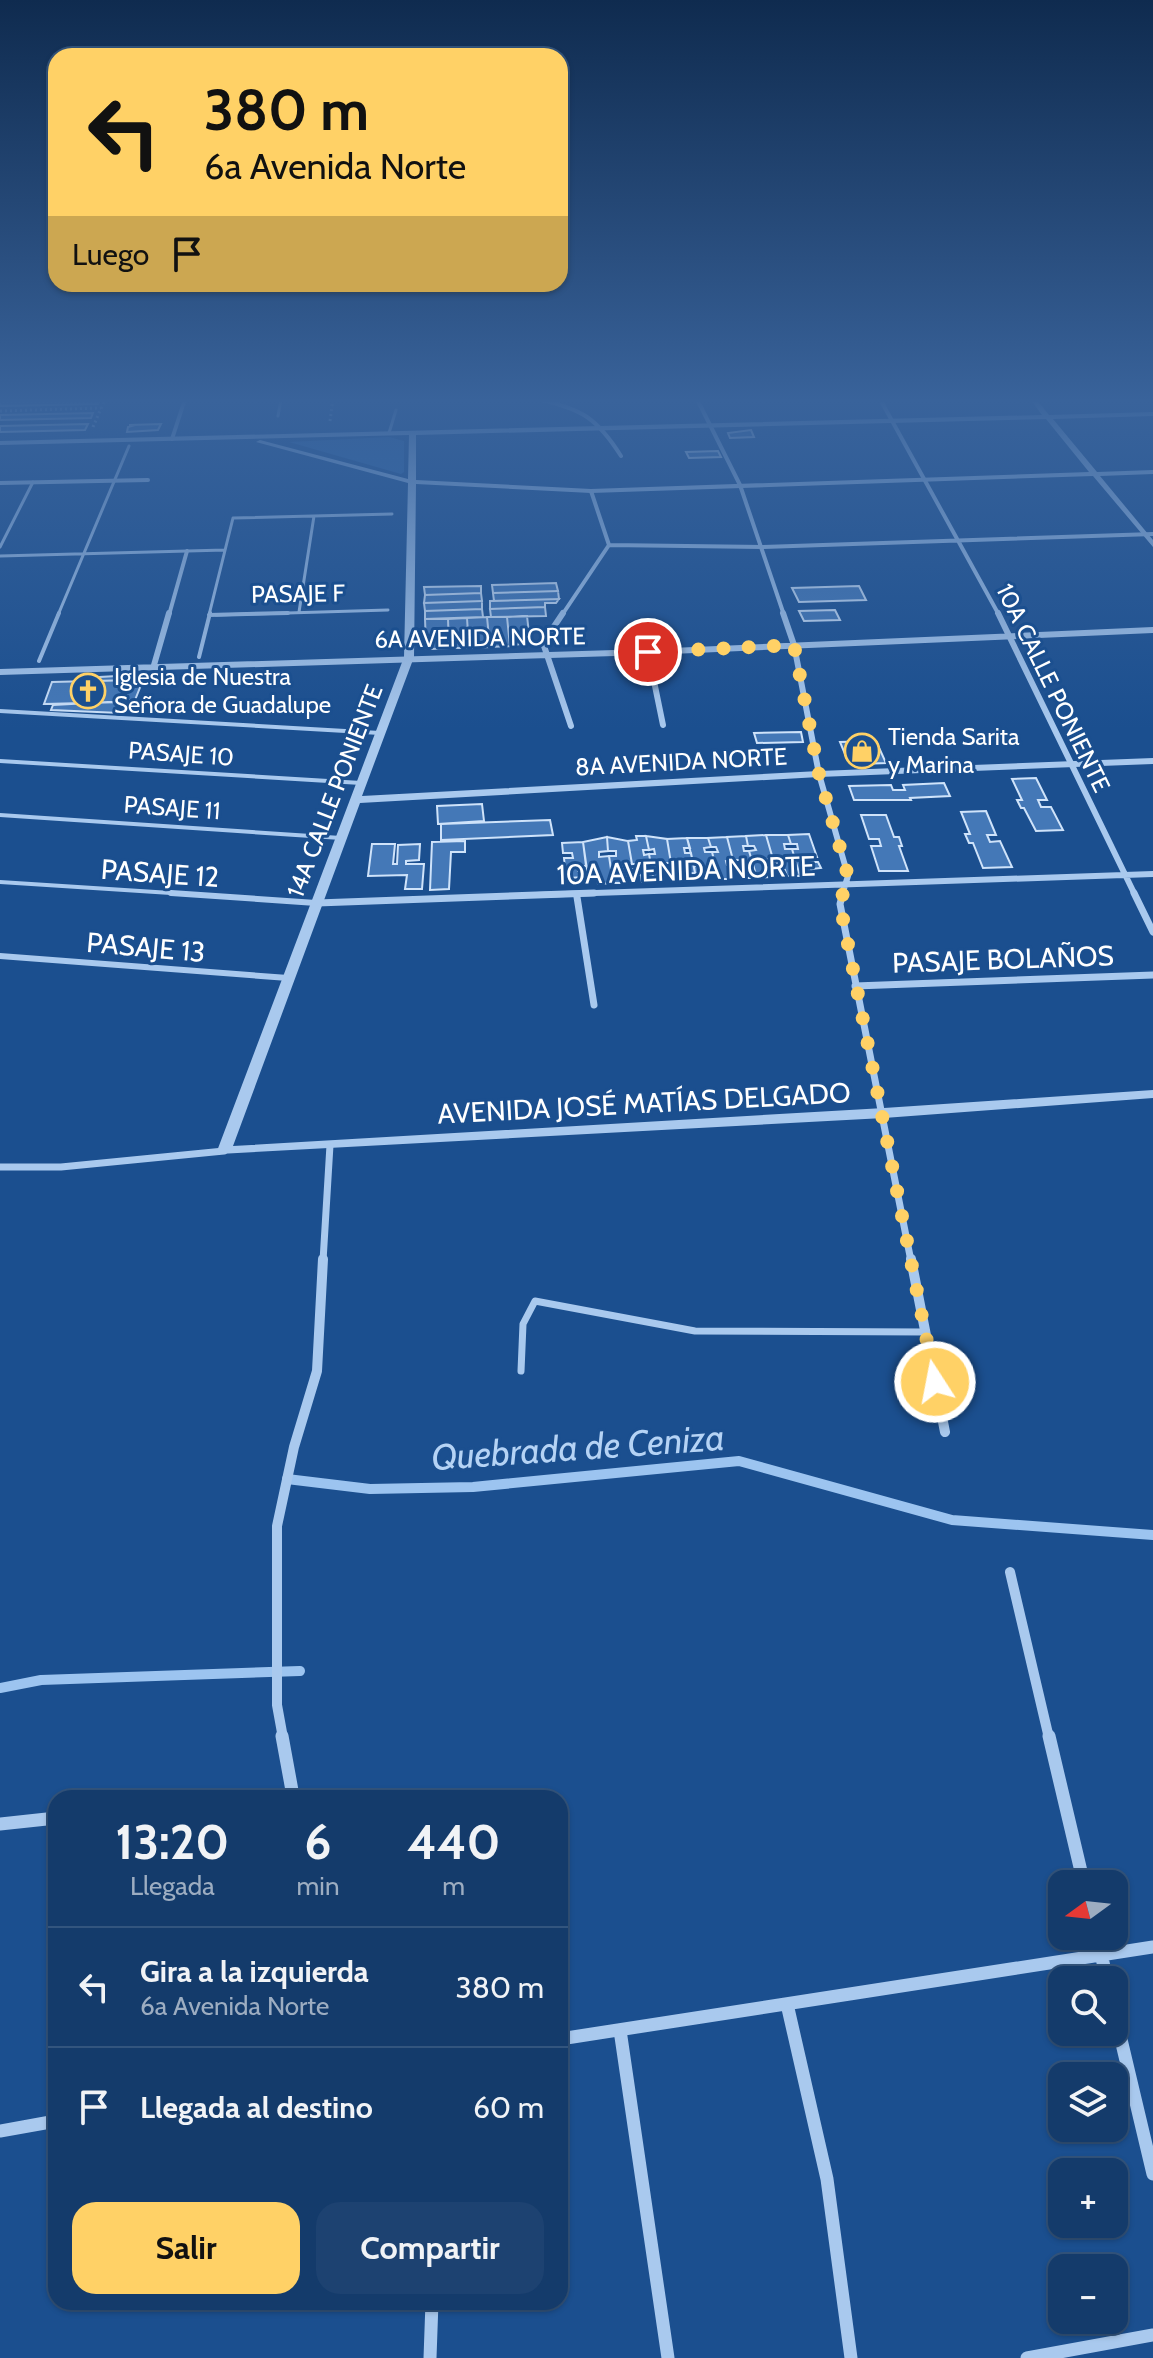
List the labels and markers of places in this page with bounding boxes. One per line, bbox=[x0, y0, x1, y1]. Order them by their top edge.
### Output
pin bbox=[614, 618, 682, 686]
place label: Iglesia de Nuestra Señora de Guadalupe bbox=[114, 662, 331, 719]
church icon: Iglesia de Nuestra Señora de Guadalupe bbox=[69, 672, 107, 710]
place label: Tienda Sarita y Marina bbox=[888, 722, 1020, 779]
shop icon: Tienda Sarita y Marina bbox=[843, 732, 881, 770]

